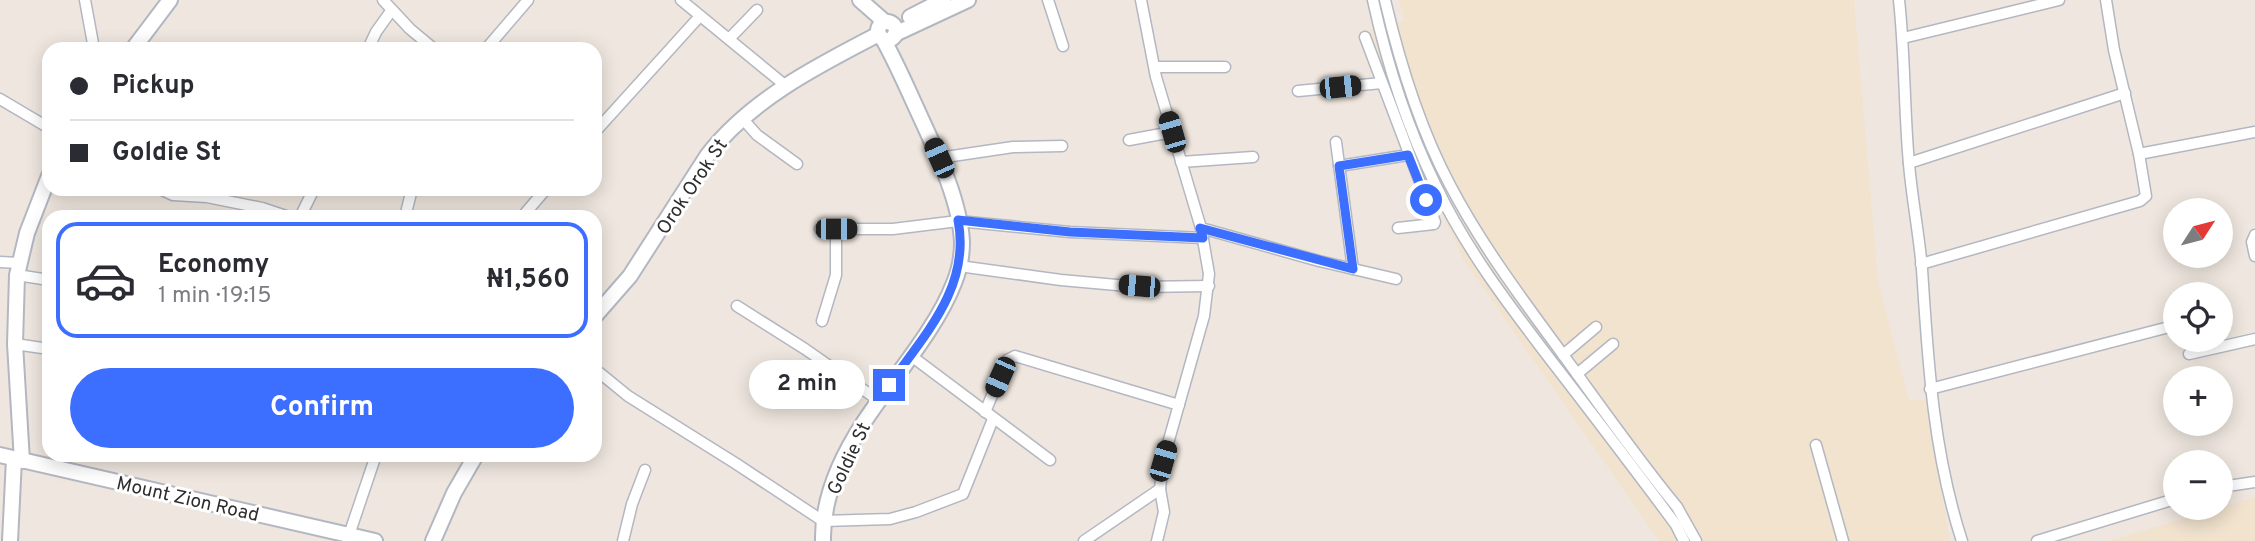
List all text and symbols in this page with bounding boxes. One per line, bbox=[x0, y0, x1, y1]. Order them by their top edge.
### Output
text: Pickup bbox=[112, 70, 195, 103]
car bbox=[1319, 74, 1362, 100]
car bbox=[1157, 109, 1188, 155]
street label: Orok Orok St bbox=[652, 135, 733, 240]
car bbox=[921, 135, 958, 181]
text: Goldie St bbox=[112, 137, 221, 170]
route start bbox=[1410, 184, 1442, 216]
north arrow bbox=[2163, 198, 2233, 268]
map controls bbox=[2163, 198, 2233, 520]
car bbox=[816, 219, 858, 240]
icon: car bbox=[74, 249, 137, 312]
text: Economy bbox=[158, 249, 269, 282]
text: ₦1,560 bbox=[487, 264, 570, 297]
car bbox=[1118, 274, 1161, 298]
text: 1 min · 19:15 bbox=[158, 282, 271, 311]
button: locate bbox=[2163, 282, 2233, 352]
car bbox=[982, 354, 1019, 400]
callout: 2 min bbox=[749, 360, 864, 410]
button: + bbox=[2163, 366, 2233, 436]
button: Confirm bbox=[70, 368, 574, 448]
route end bbox=[873, 369, 905, 401]
text: 2 min bbox=[777, 370, 837, 399]
street label: Goldie St bbox=[823, 419, 877, 499]
car bbox=[1148, 438, 1179, 484]
button: − bbox=[2163, 450, 2233, 520]
street label: Mount Zion Road bbox=[114, 472, 261, 528]

